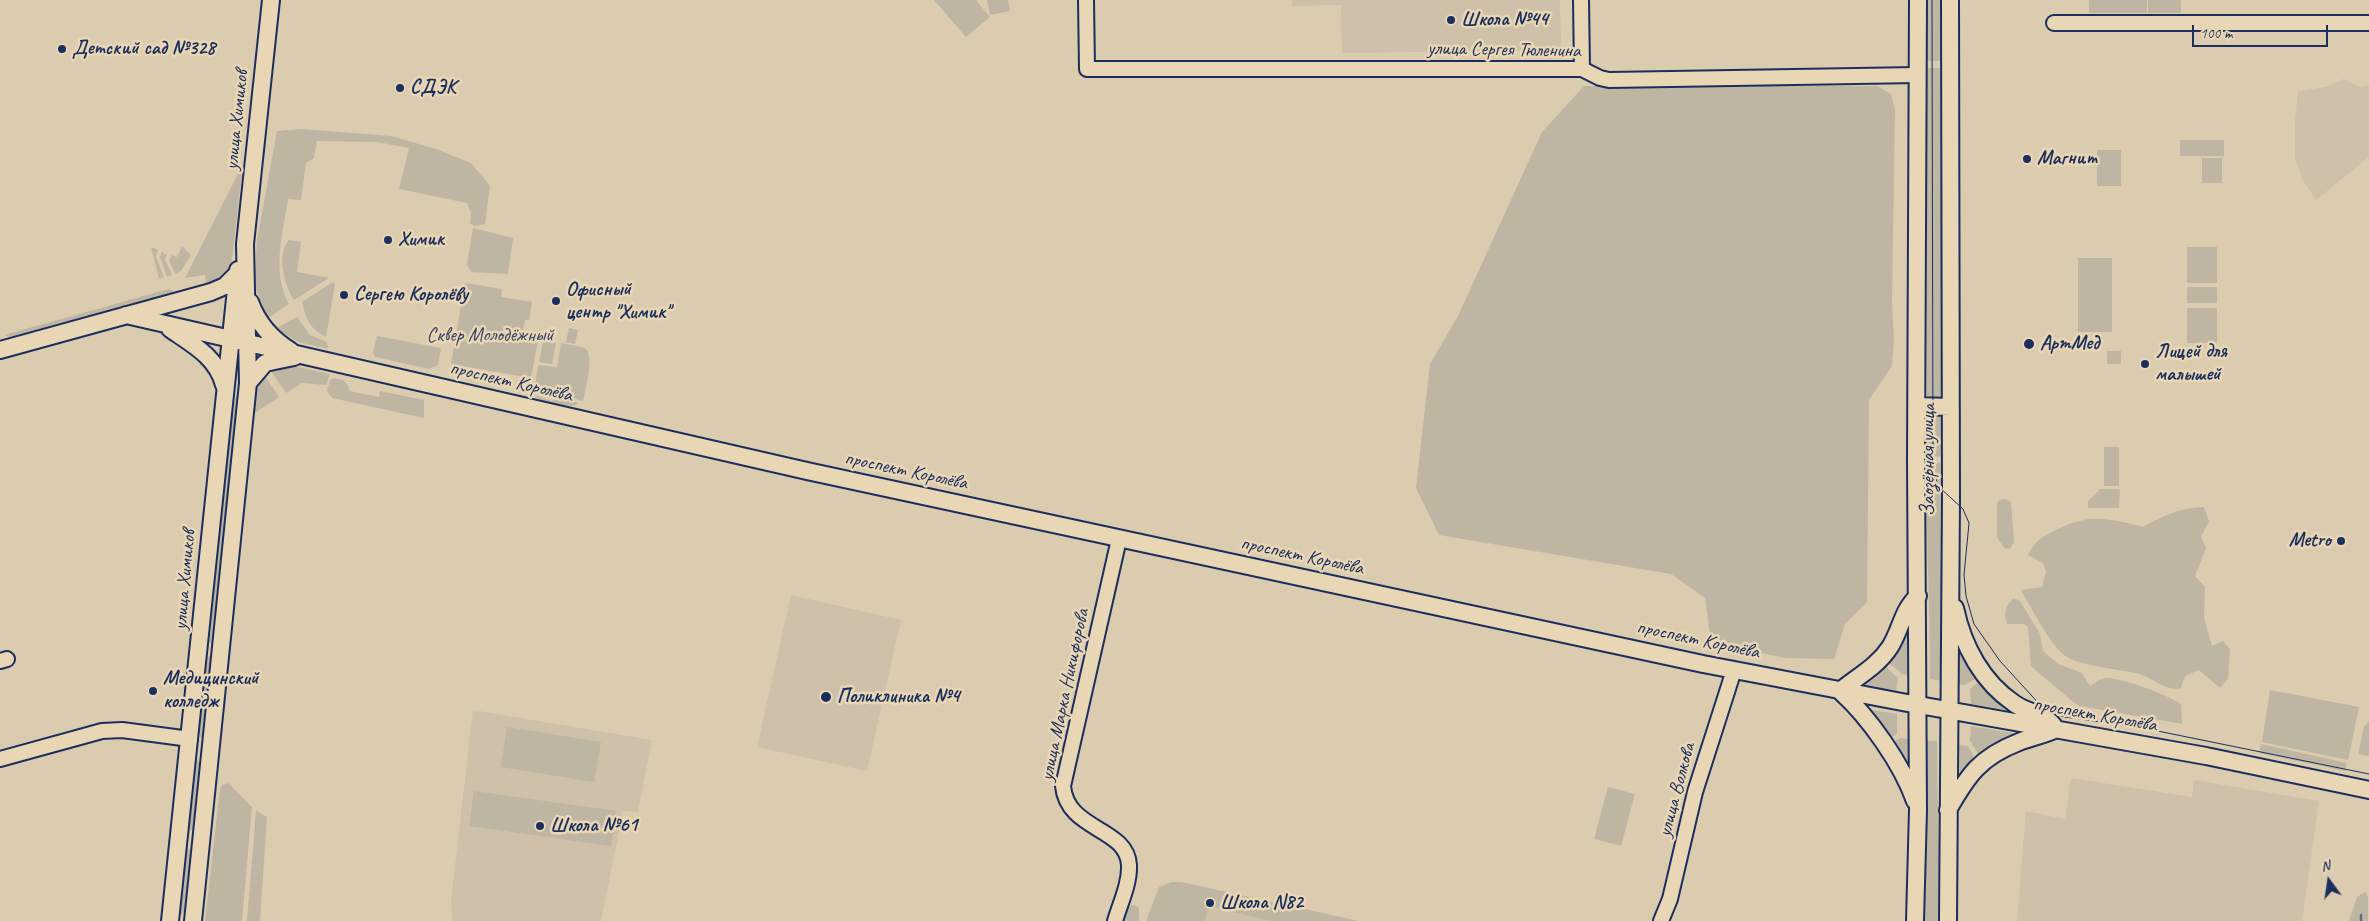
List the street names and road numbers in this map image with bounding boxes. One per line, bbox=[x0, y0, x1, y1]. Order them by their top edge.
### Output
street label: улица Сергея Тюленина bbox=[1427, 37, 1581, 63]
street label: улица Химиков bbox=[220, 69, 254, 171]
street label: проспект Королёва bbox=[447, 356, 575, 408]
street label: Заозёрная улица bbox=[1917, 404, 1941, 516]
street label: проспект Королёва bbox=[842, 446, 970, 496]
street label: улица Химиков bbox=[169, 529, 201, 631]
street label: проспект Королёва bbox=[1238, 531, 1366, 581]
street label: улица Марка Никифорова bbox=[1035, 607, 1095, 783]
street label: проспект Королёва bbox=[1634, 615, 1762, 665]
street label: проспект Королёва bbox=[2031, 692, 2159, 738]
street label: улица Волкова bbox=[1653, 740, 1701, 840]

